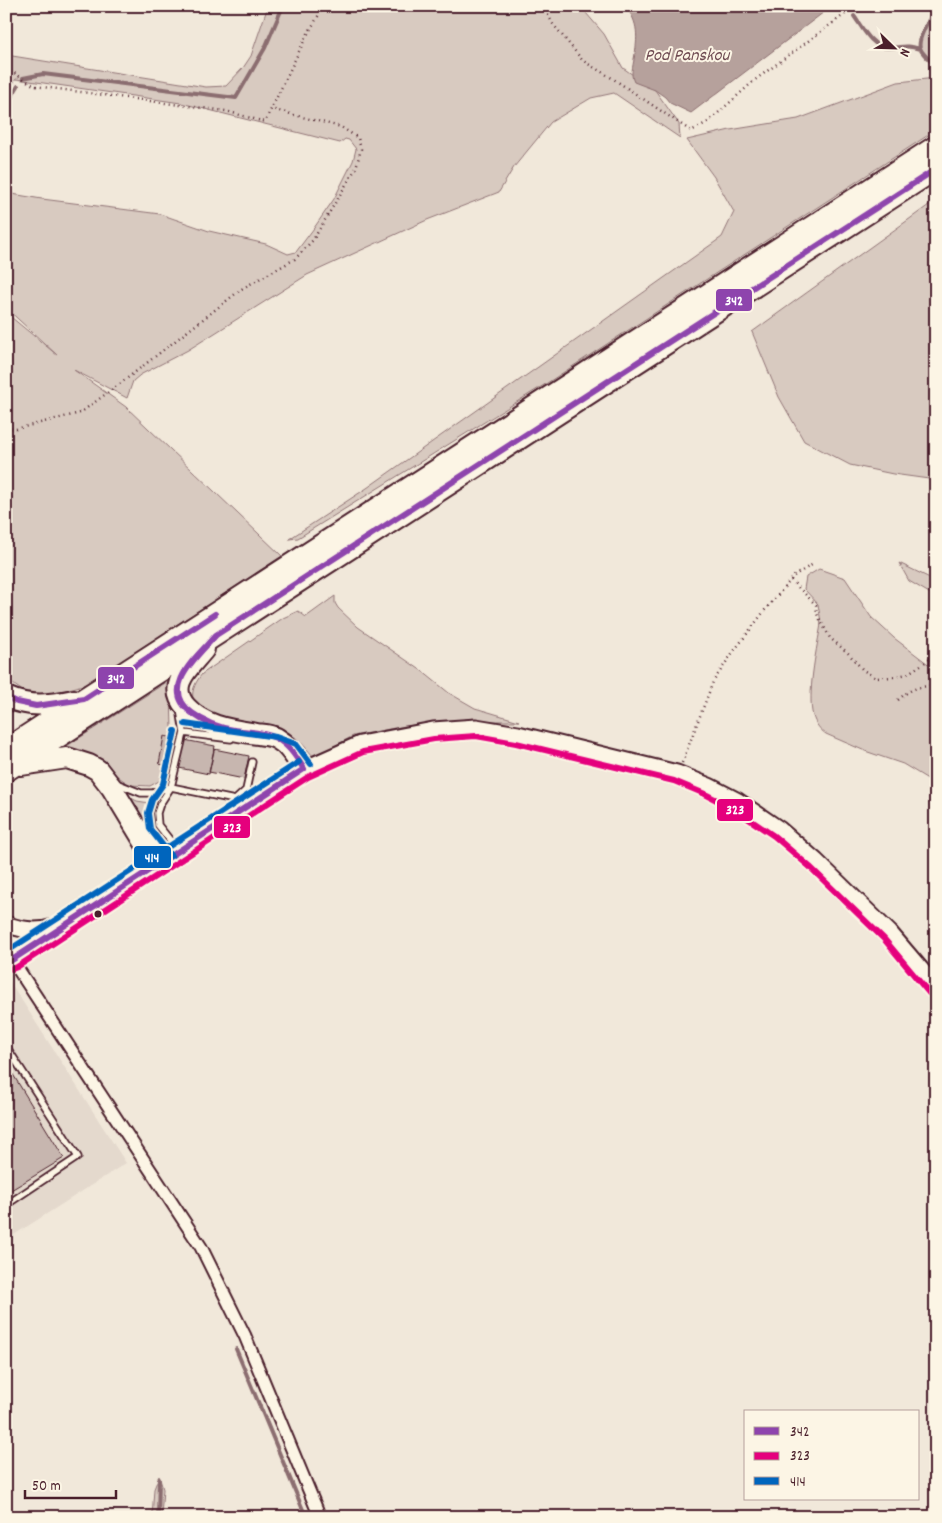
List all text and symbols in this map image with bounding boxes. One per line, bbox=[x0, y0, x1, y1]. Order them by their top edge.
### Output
north arrow bbox=[870, 22, 920, 72]
water label: Pod Panskou bbox=[645, 44, 730, 69]
text: N bbox=[894, 45, 915, 59]
line badge: 342 bbox=[715, 288, 753, 312]
text: 342 bbox=[725, 292, 743, 312]
line badge: 342 bbox=[97, 666, 135, 690]
text: 342 bbox=[107, 670, 125, 690]
line badge: 323 bbox=[716, 798, 754, 822]
text: 323 bbox=[726, 801, 744, 821]
line badge: 323 bbox=[213, 815, 251, 839]
text: 323 bbox=[223, 819, 241, 839]
line badge: 414 bbox=[133, 845, 172, 869]
text: 414 bbox=[145, 849, 160, 869]
unlabelled marker bbox=[93, 909, 103, 919]
legend bbox=[744, 1410, 920, 1500]
text: 342 bbox=[790, 1422, 809, 1444]
text: 323 bbox=[790, 1446, 810, 1468]
scale bar bbox=[25, 1468, 116, 1500]
text: 414 bbox=[790, 1472, 806, 1494]
text: 50 m bbox=[32, 1476, 61, 1498]

